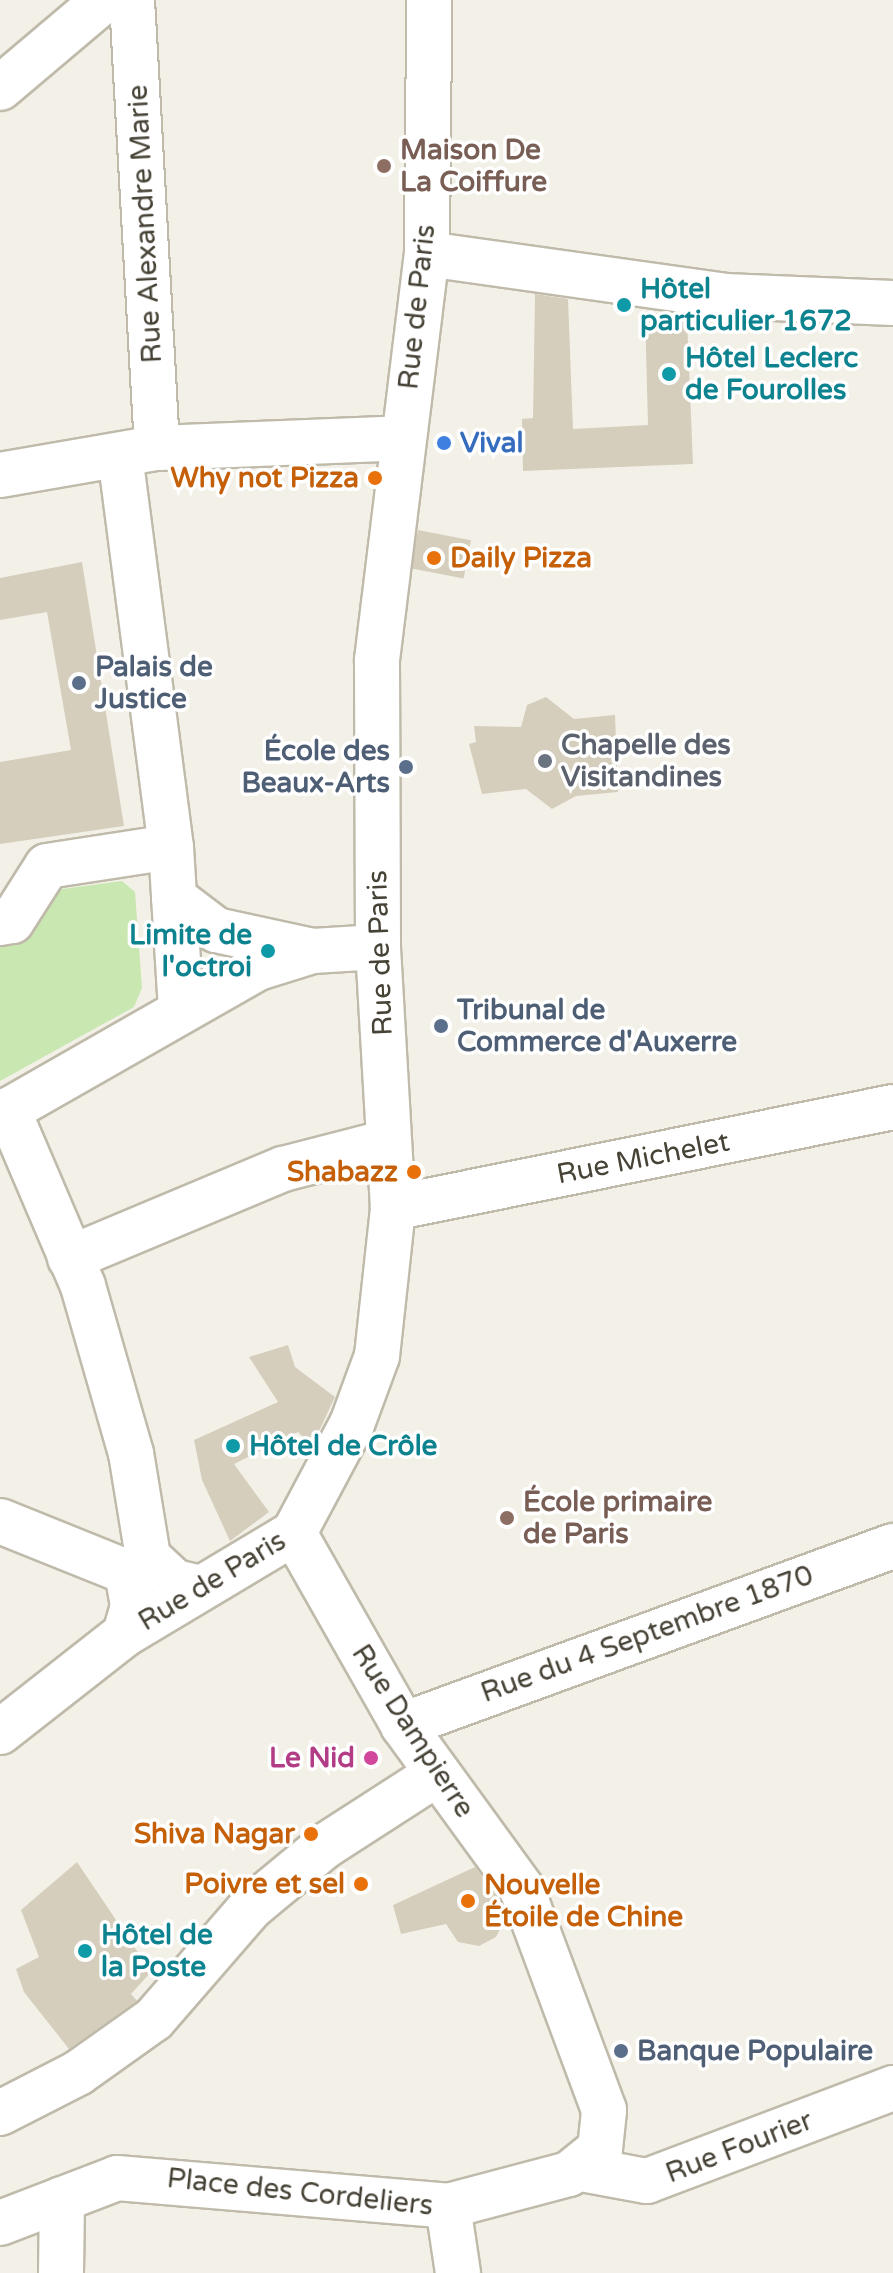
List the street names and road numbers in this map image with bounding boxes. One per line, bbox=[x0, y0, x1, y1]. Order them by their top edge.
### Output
street label: Rue Alexandre Marie bbox=[121, 84, 169, 364]
street label: Rue de Paris bbox=[392, 223, 442, 391]
street label: Rue de Paris bbox=[360, 870, 400, 1036]
street label: Rue Michelet bbox=[554, 1125, 732, 1191]
street label: Rue de Paris bbox=[132, 1524, 292, 1638]
street label: Rue du 4 Septembre 1870 bbox=[476, 1558, 818, 1710]
street label: Rue Dampierre bbox=[345, 1638, 481, 1824]
street label: Rue Fourier bbox=[661, 2104, 817, 2190]
street label: Place des Cordeliers bbox=[165, 2161, 435, 2223]

